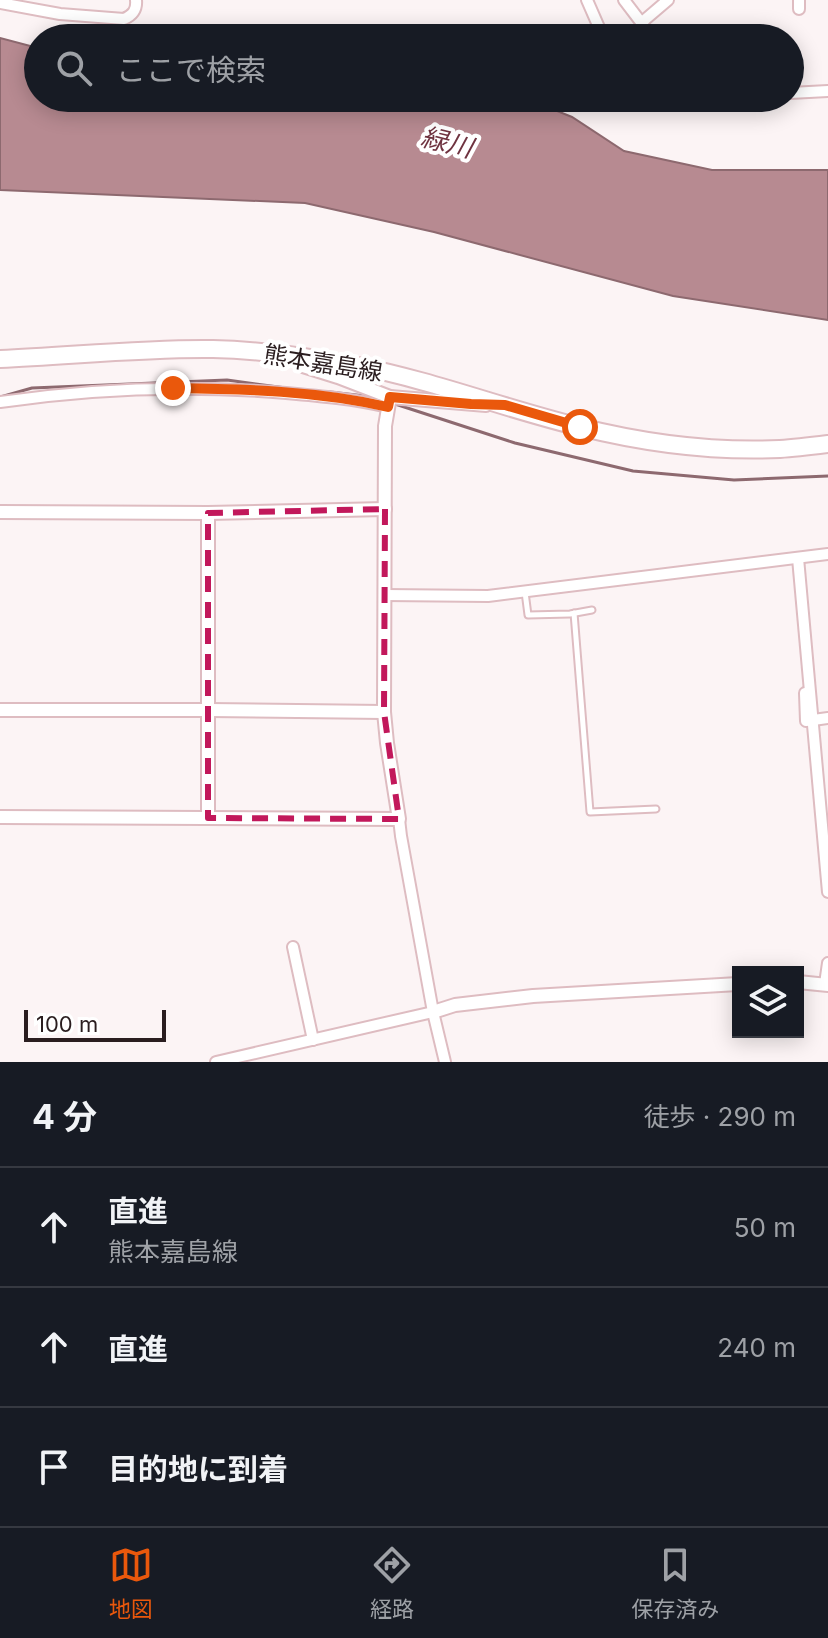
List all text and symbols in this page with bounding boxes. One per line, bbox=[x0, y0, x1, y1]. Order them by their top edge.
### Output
search box bbox=[24, 24, 804, 112]
icon: search bbox=[52, 46, 96, 90]
text: ここで検索 bbox=[116, 52, 266, 88]
water label: 緑川 bbox=[418, 121, 479, 164]
street label: 熊本嘉島線 bbox=[261, 339, 385, 387]
route end bbox=[155, 370, 191, 406]
route start bbox=[562, 409, 598, 445]
map controls bbox=[732, 966, 804, 1038]
button: layers bbox=[732, 966, 804, 1038]
scale bar bbox=[24, 1006, 166, 1042]
text: 100 m bbox=[36, 1011, 98, 1037]
text: 4 分 bbox=[32, 1096, 97, 1137]
text: 徒歩 · 290 m bbox=[643, 1101, 796, 1132]
text: 直進 bbox=[108, 1193, 168, 1229]
icon: ahead bbox=[32, 1205, 76, 1249]
text: 50 m bbox=[734, 1212, 796, 1243]
text: 熊本嘉島線 bbox=[108, 1236, 238, 1267]
icon: ahead bbox=[32, 1325, 76, 1369]
text: 直進 bbox=[108, 1331, 168, 1367]
text: 240 m bbox=[717, 1332, 796, 1363]
icon: arrive bbox=[32, 1445, 76, 1489]
text: 目的地に到着 bbox=[108, 1451, 288, 1487]
tab: 地図 bbox=[109, 1543, 153, 1623]
tab: 経路 bbox=[370, 1543, 414, 1623]
tab: 保存済み bbox=[631, 1543, 719, 1623]

